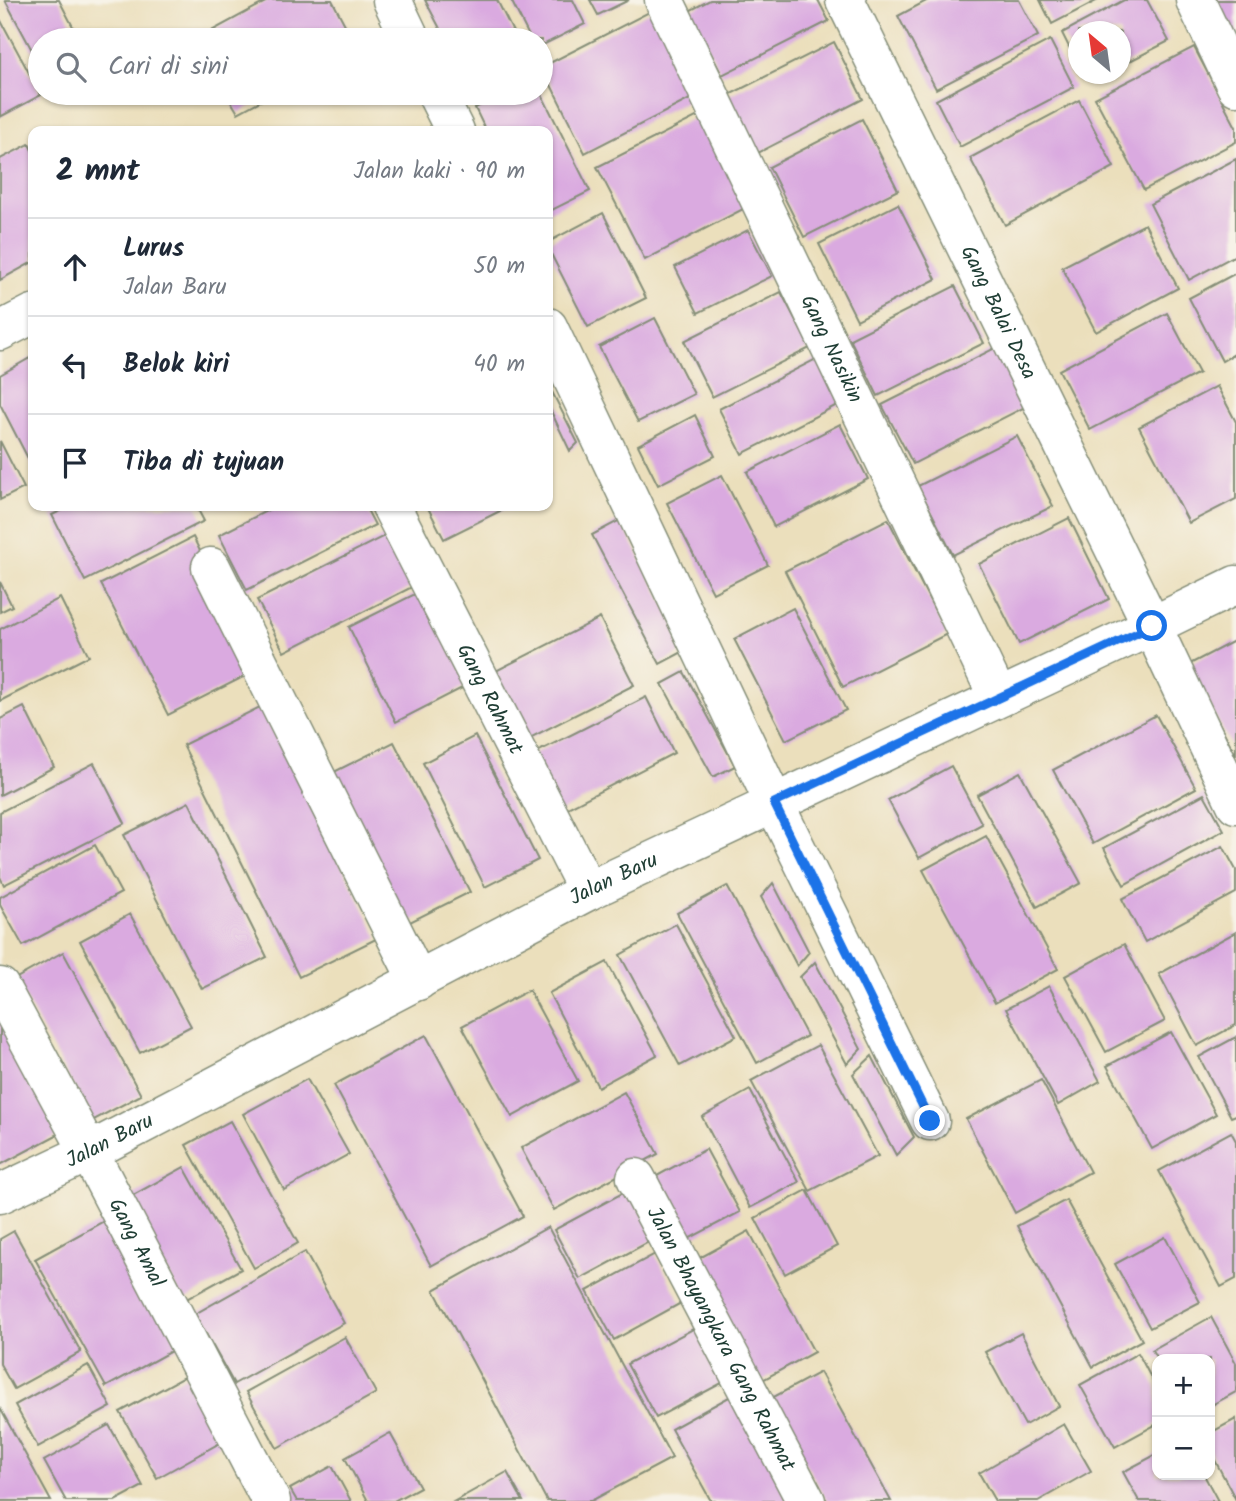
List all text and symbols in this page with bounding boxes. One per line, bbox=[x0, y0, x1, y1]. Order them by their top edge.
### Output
north arrow bbox=[1068, 21, 1131, 84]
search box bbox=[28, 28, 553, 105]
text: Cari di sini bbox=[108, 46, 228, 88]
icon: search bbox=[52, 48, 90, 86]
text: 2 mnt bbox=[56, 148, 140, 196]
text: Jalan kaki · 90 m bbox=[354, 154, 525, 190]
text: Lurus bbox=[123, 228, 184, 270]
street label: Gang Balai Desa bbox=[951, 240, 1045, 385]
icon: ahead bbox=[56, 248, 94, 286]
text: 50 m bbox=[474, 249, 525, 285]
text: Jalan Baru bbox=[123, 270, 227, 306]
street label: Gang Nasikin bbox=[791, 289, 871, 409]
text: Belok kiri bbox=[123, 344, 229, 386]
icon: left bbox=[56, 346, 94, 384]
text: 40 m bbox=[473, 347, 525, 383]
text: Tiba di tujuan bbox=[123, 442, 284, 484]
icon: arrive bbox=[56, 444, 94, 482]
route start bbox=[1136, 610, 1167, 641]
street label: Gang Rahmat bbox=[448, 638, 532, 761]
street label: Jalan Baru bbox=[564, 844, 664, 914]
street label: Jalan Baru bbox=[60, 1105, 159, 1177]
route end bbox=[914, 1105, 945, 1136]
street label: Gang Amal bbox=[99, 1192, 173, 1293]
street label: Jalan Bhayangkara Gang Rahmat bbox=[637, 1201, 804, 1478]
map controls bbox=[1152, 1354, 1215, 1480]
button: + bbox=[1152, 1354, 1215, 1417]
button: − bbox=[1152, 1417, 1215, 1480]

